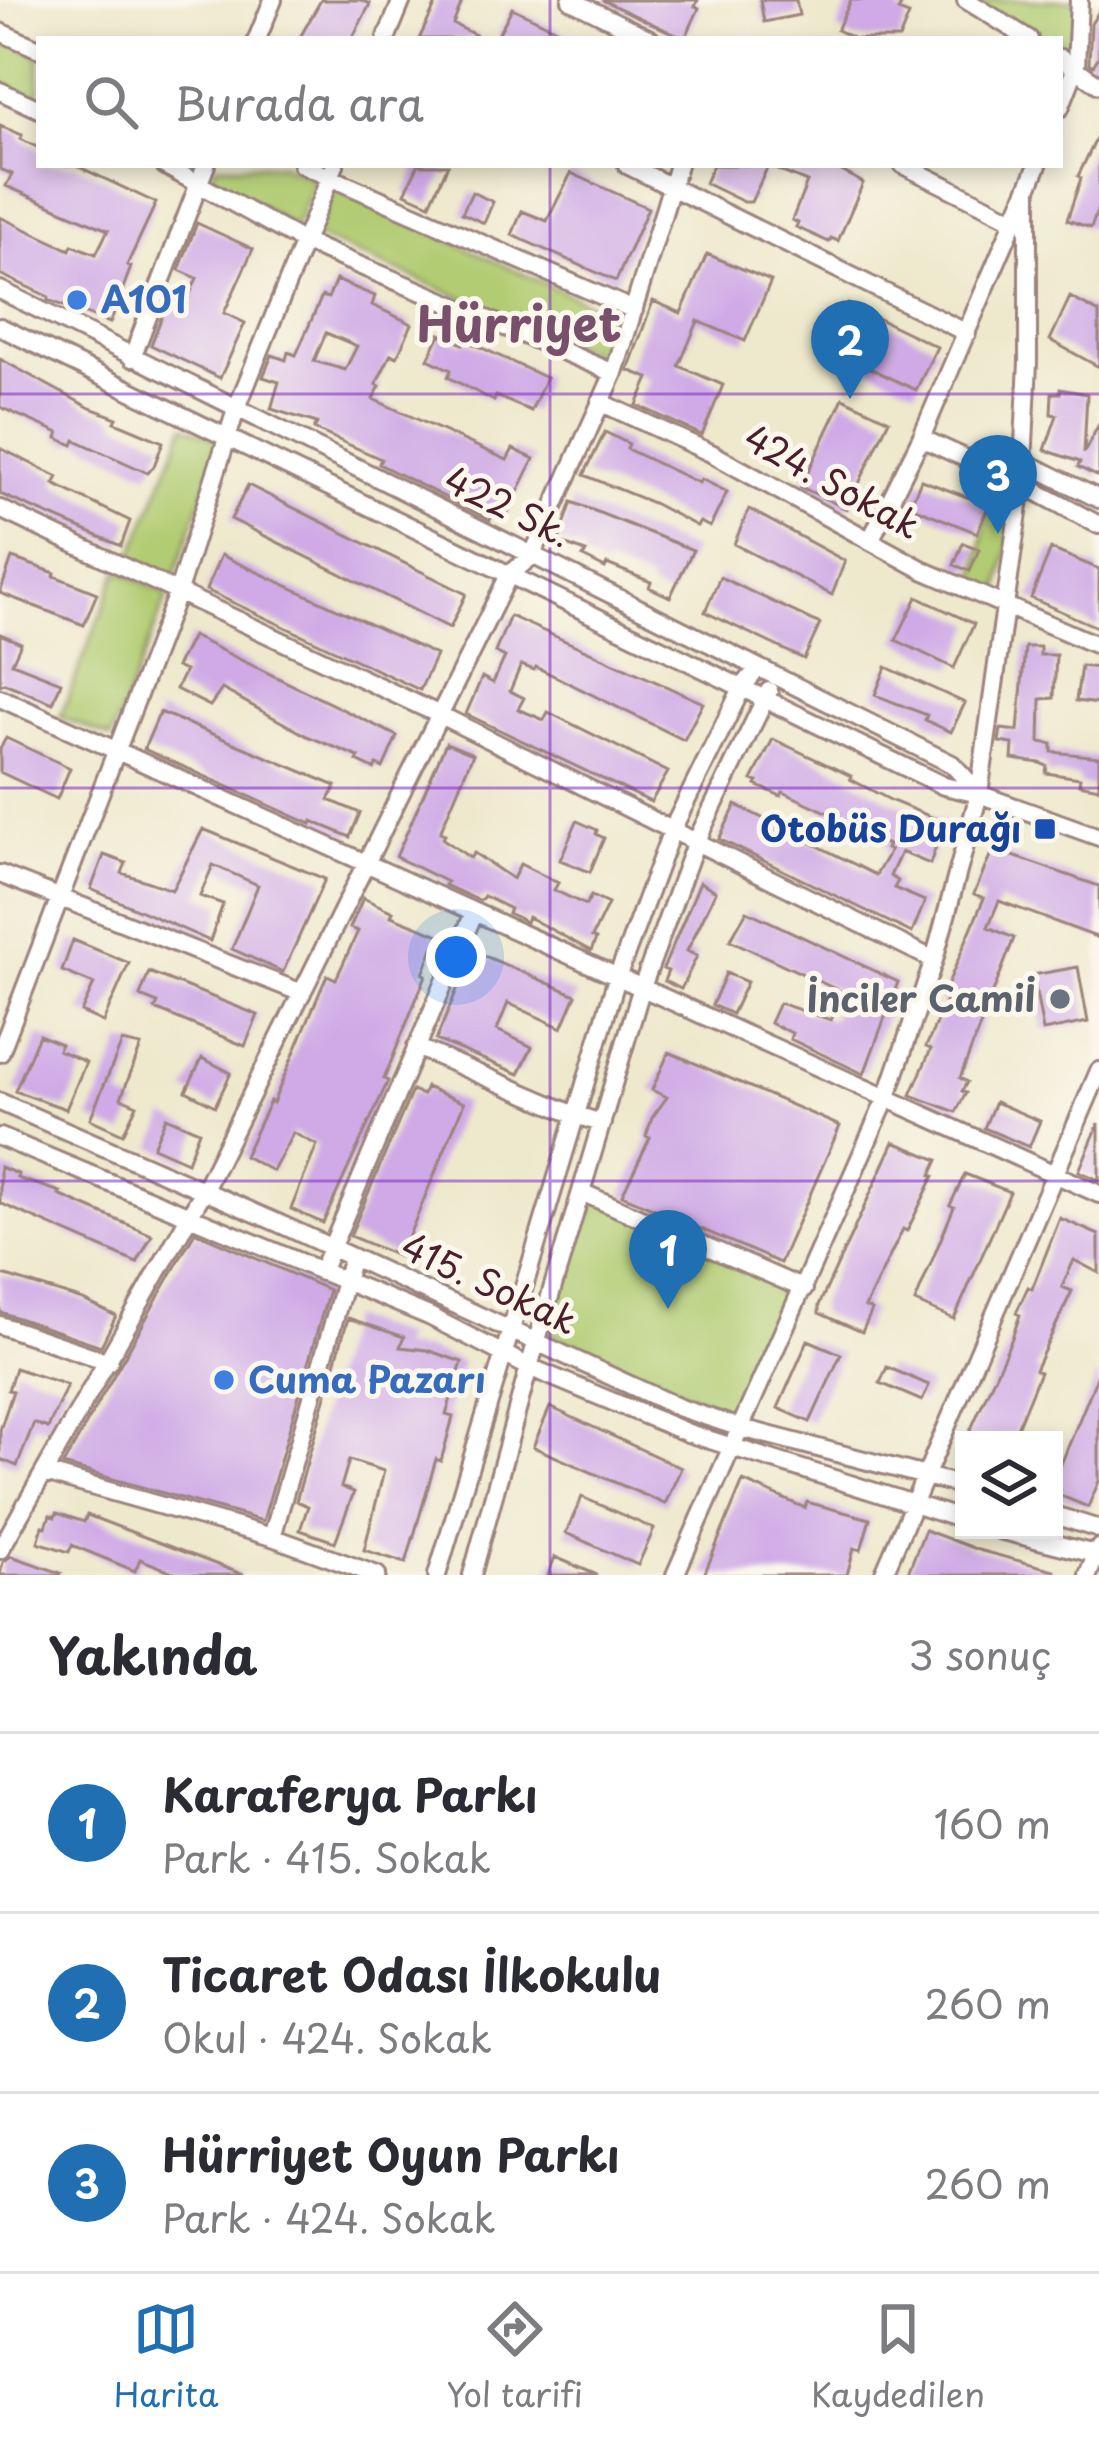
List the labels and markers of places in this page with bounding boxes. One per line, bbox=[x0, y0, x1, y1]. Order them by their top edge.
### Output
place label: A101 bbox=[101, 271, 187, 325]
marker: A101 bbox=[64, 287, 90, 313]
pin: 2 bbox=[811, 300, 889, 399]
pin: 3 bbox=[959, 435, 1037, 534]
place label: Otobüs Durağı bbox=[760, 800, 1021, 854]
marker: Otobüs Durağı bbox=[1032, 816, 1058, 842]
place label: İnciler Camiİ bbox=[806, 970, 1036, 1024]
marker: İnciler Camiİ bbox=[1047, 986, 1073, 1012]
pin: 1 bbox=[629, 1210, 707, 1309]
place label: Cuma Pazarı bbox=[248, 1351, 486, 1405]
marker: Cuma Pazarı bbox=[211, 1367, 237, 1393]

